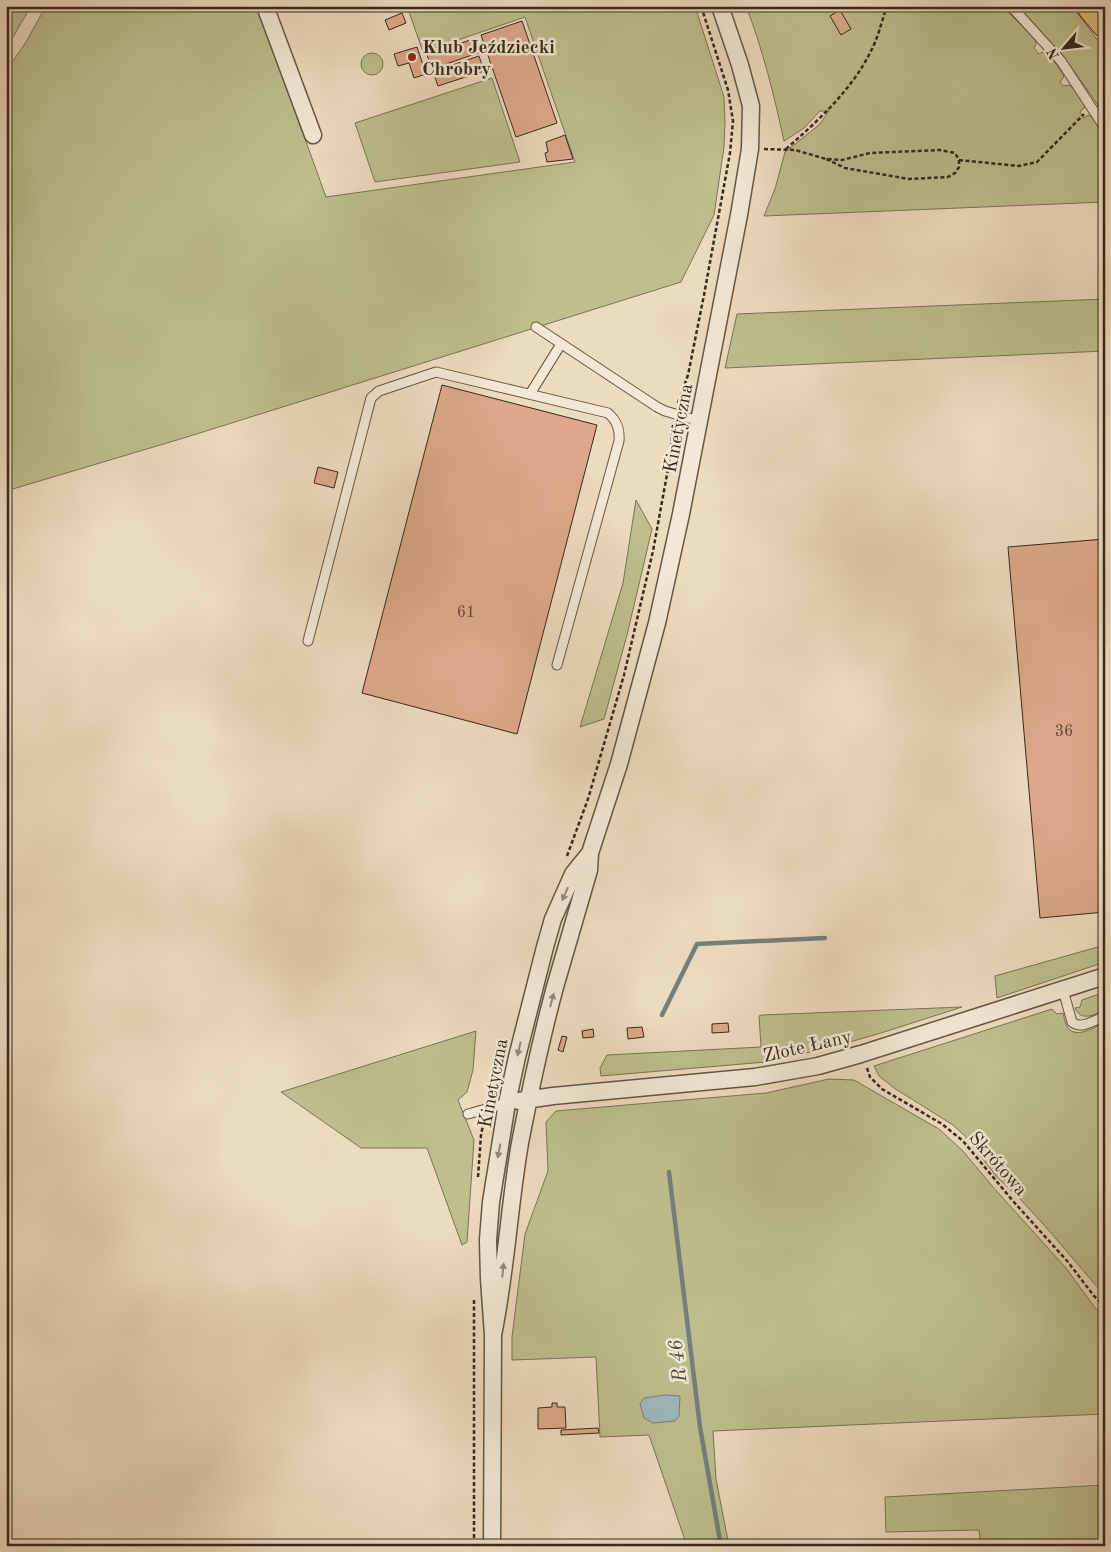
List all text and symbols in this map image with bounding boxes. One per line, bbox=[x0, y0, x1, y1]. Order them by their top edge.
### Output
north arrow bbox=[1038, 22, 1088, 72]
place label: Klub Jeździecki Chrobry bbox=[422, 39, 555, 80]
text: N bbox=[1045, 45, 1062, 62]
marker: Klub Jeździecki Chrobry bbox=[406, 51, 418, 63]
street label: Kinetyczna bbox=[661, 382, 698, 475]
house number: 61 bbox=[457, 605, 475, 621]
house number: 36 bbox=[1055, 724, 1073, 740]
one-way arrow bbox=[560, 887, 568, 901]
one-way arrow bbox=[548, 993, 556, 1008]
street label: Złote Łany bbox=[761, 1028, 854, 1067]
street label: Kinetyczna bbox=[476, 1037, 513, 1130]
one-way arrow bbox=[515, 1042, 523, 1057]
street label: Skrótowa bbox=[964, 1129, 1030, 1201]
one-way arrow bbox=[495, 1144, 503, 1160]
one-way arrow bbox=[500, 1262, 508, 1278]
water label: R 46 bbox=[666, 1338, 692, 1384]

